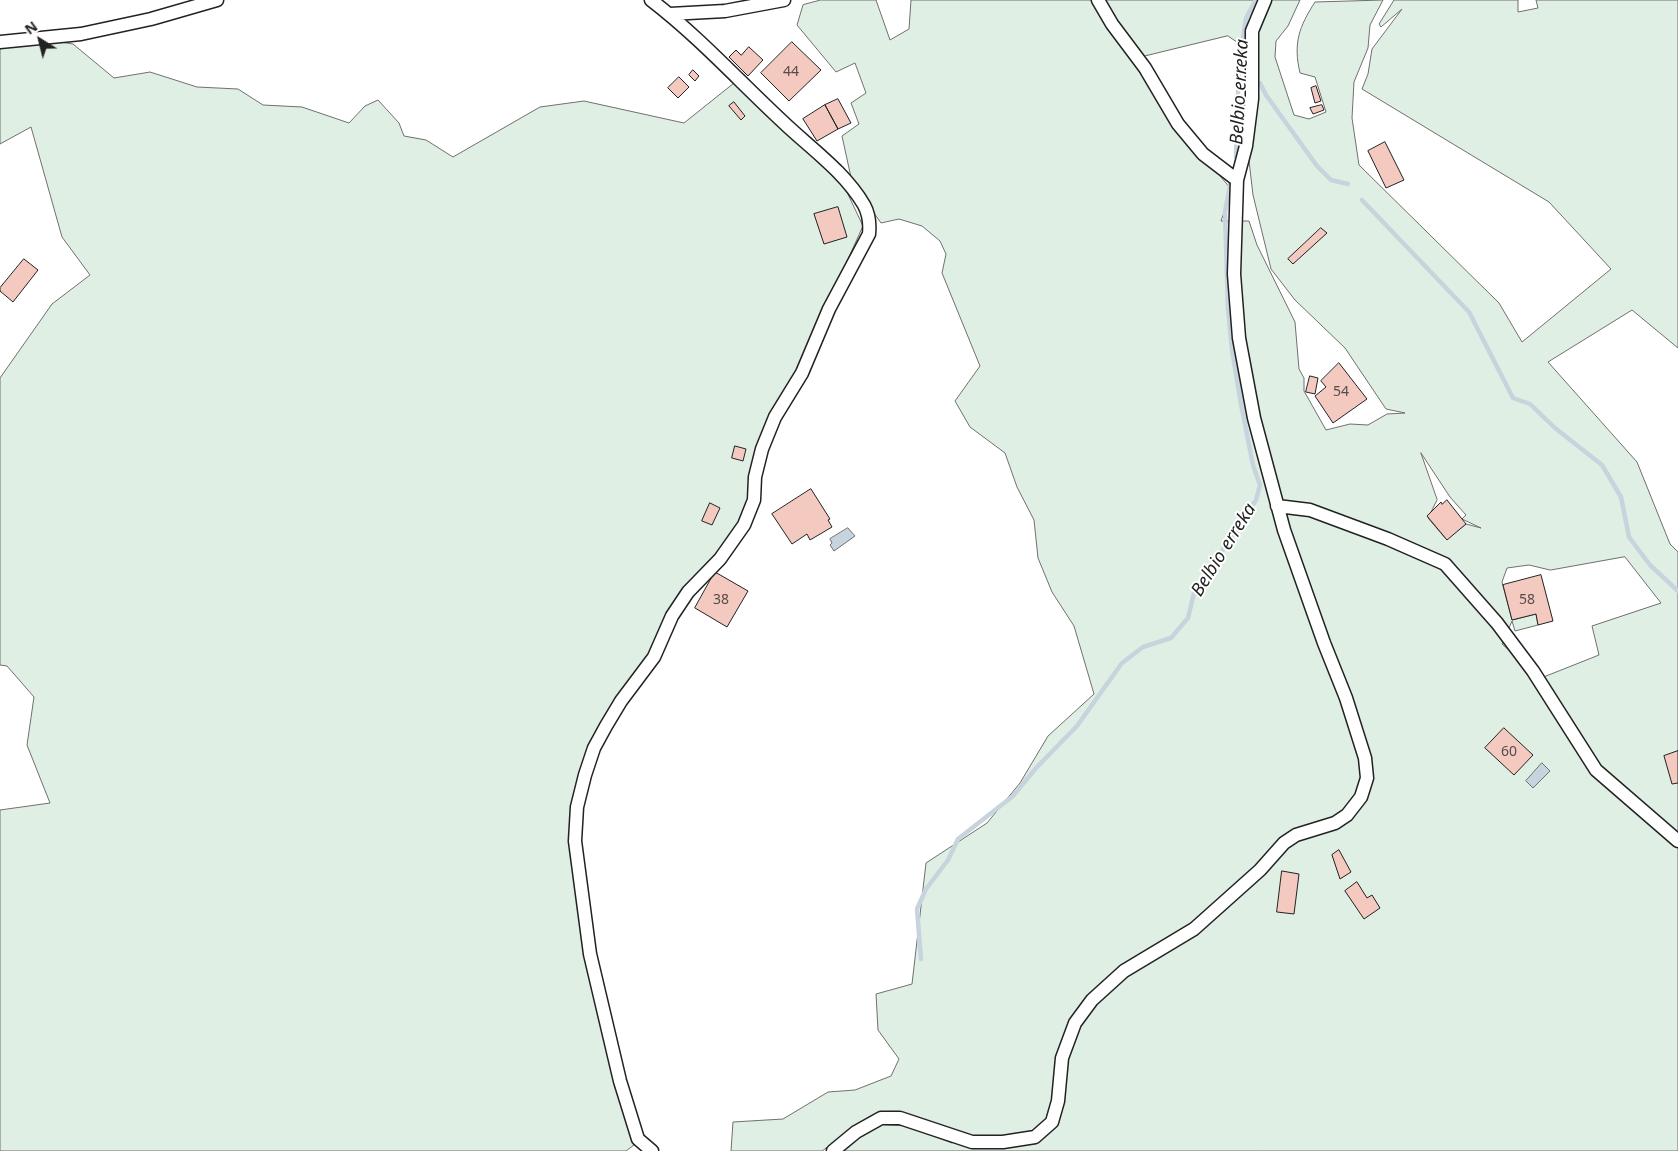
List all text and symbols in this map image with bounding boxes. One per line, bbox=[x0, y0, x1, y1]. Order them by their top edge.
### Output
north arrow bbox=[15, 15, 65, 65]
text: N bbox=[21, 16, 41, 38]
water label: Belbio erreka bbox=[1226, 39, 1254, 145]
house number: 44 bbox=[783, 64, 799, 80]
house number: 54 bbox=[1333, 384, 1349, 400]
water label: Belbio erreka bbox=[1187, 500, 1261, 600]
house number: 38 bbox=[713, 592, 729, 608]
house number: 58 bbox=[1519, 592, 1535, 608]
house number: 60 bbox=[1501, 744, 1517, 760]

